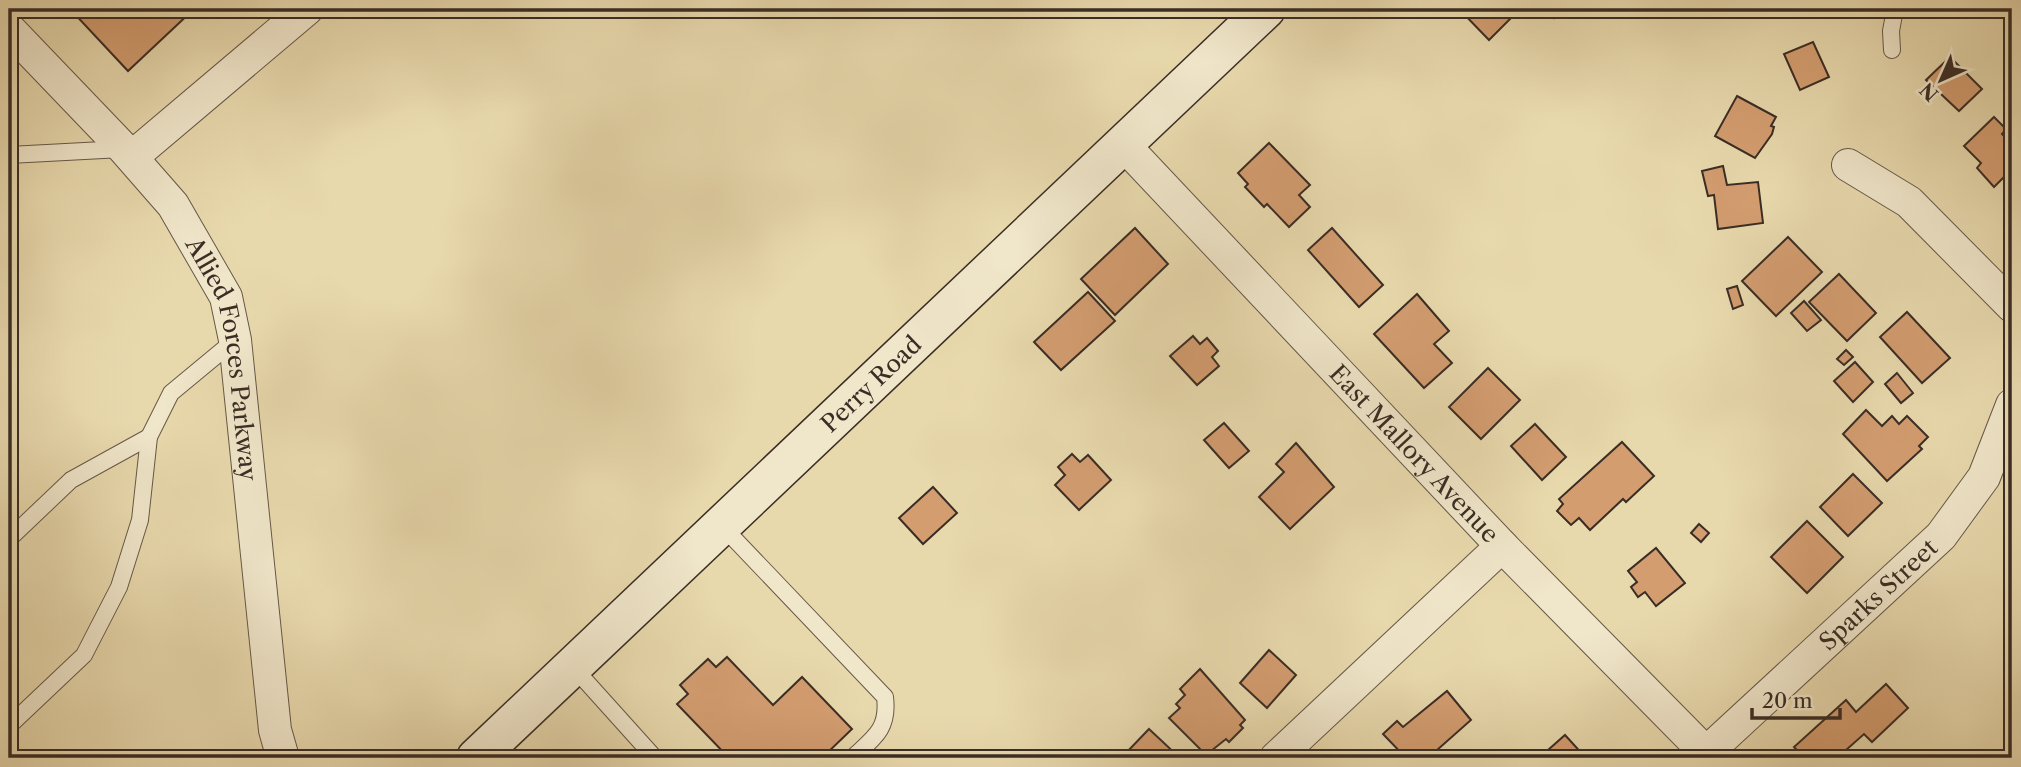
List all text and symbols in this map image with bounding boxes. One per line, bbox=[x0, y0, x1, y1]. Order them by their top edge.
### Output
north arrow bbox=[1906, 46, 1976, 116]
text: N bbox=[1915, 78, 1943, 106]
street label: Allied Forces Parkway bbox=[180, 231, 264, 483]
street label: Perry Road bbox=[815, 329, 927, 438]
street label: East Mallory Avenue bbox=[1324, 358, 1505, 548]
street label: Sparks Street bbox=[1813, 532, 1943, 656]
scale bar bbox=[1752, 676, 1839, 720]
text: 20 m bbox=[1762, 688, 1813, 713]

